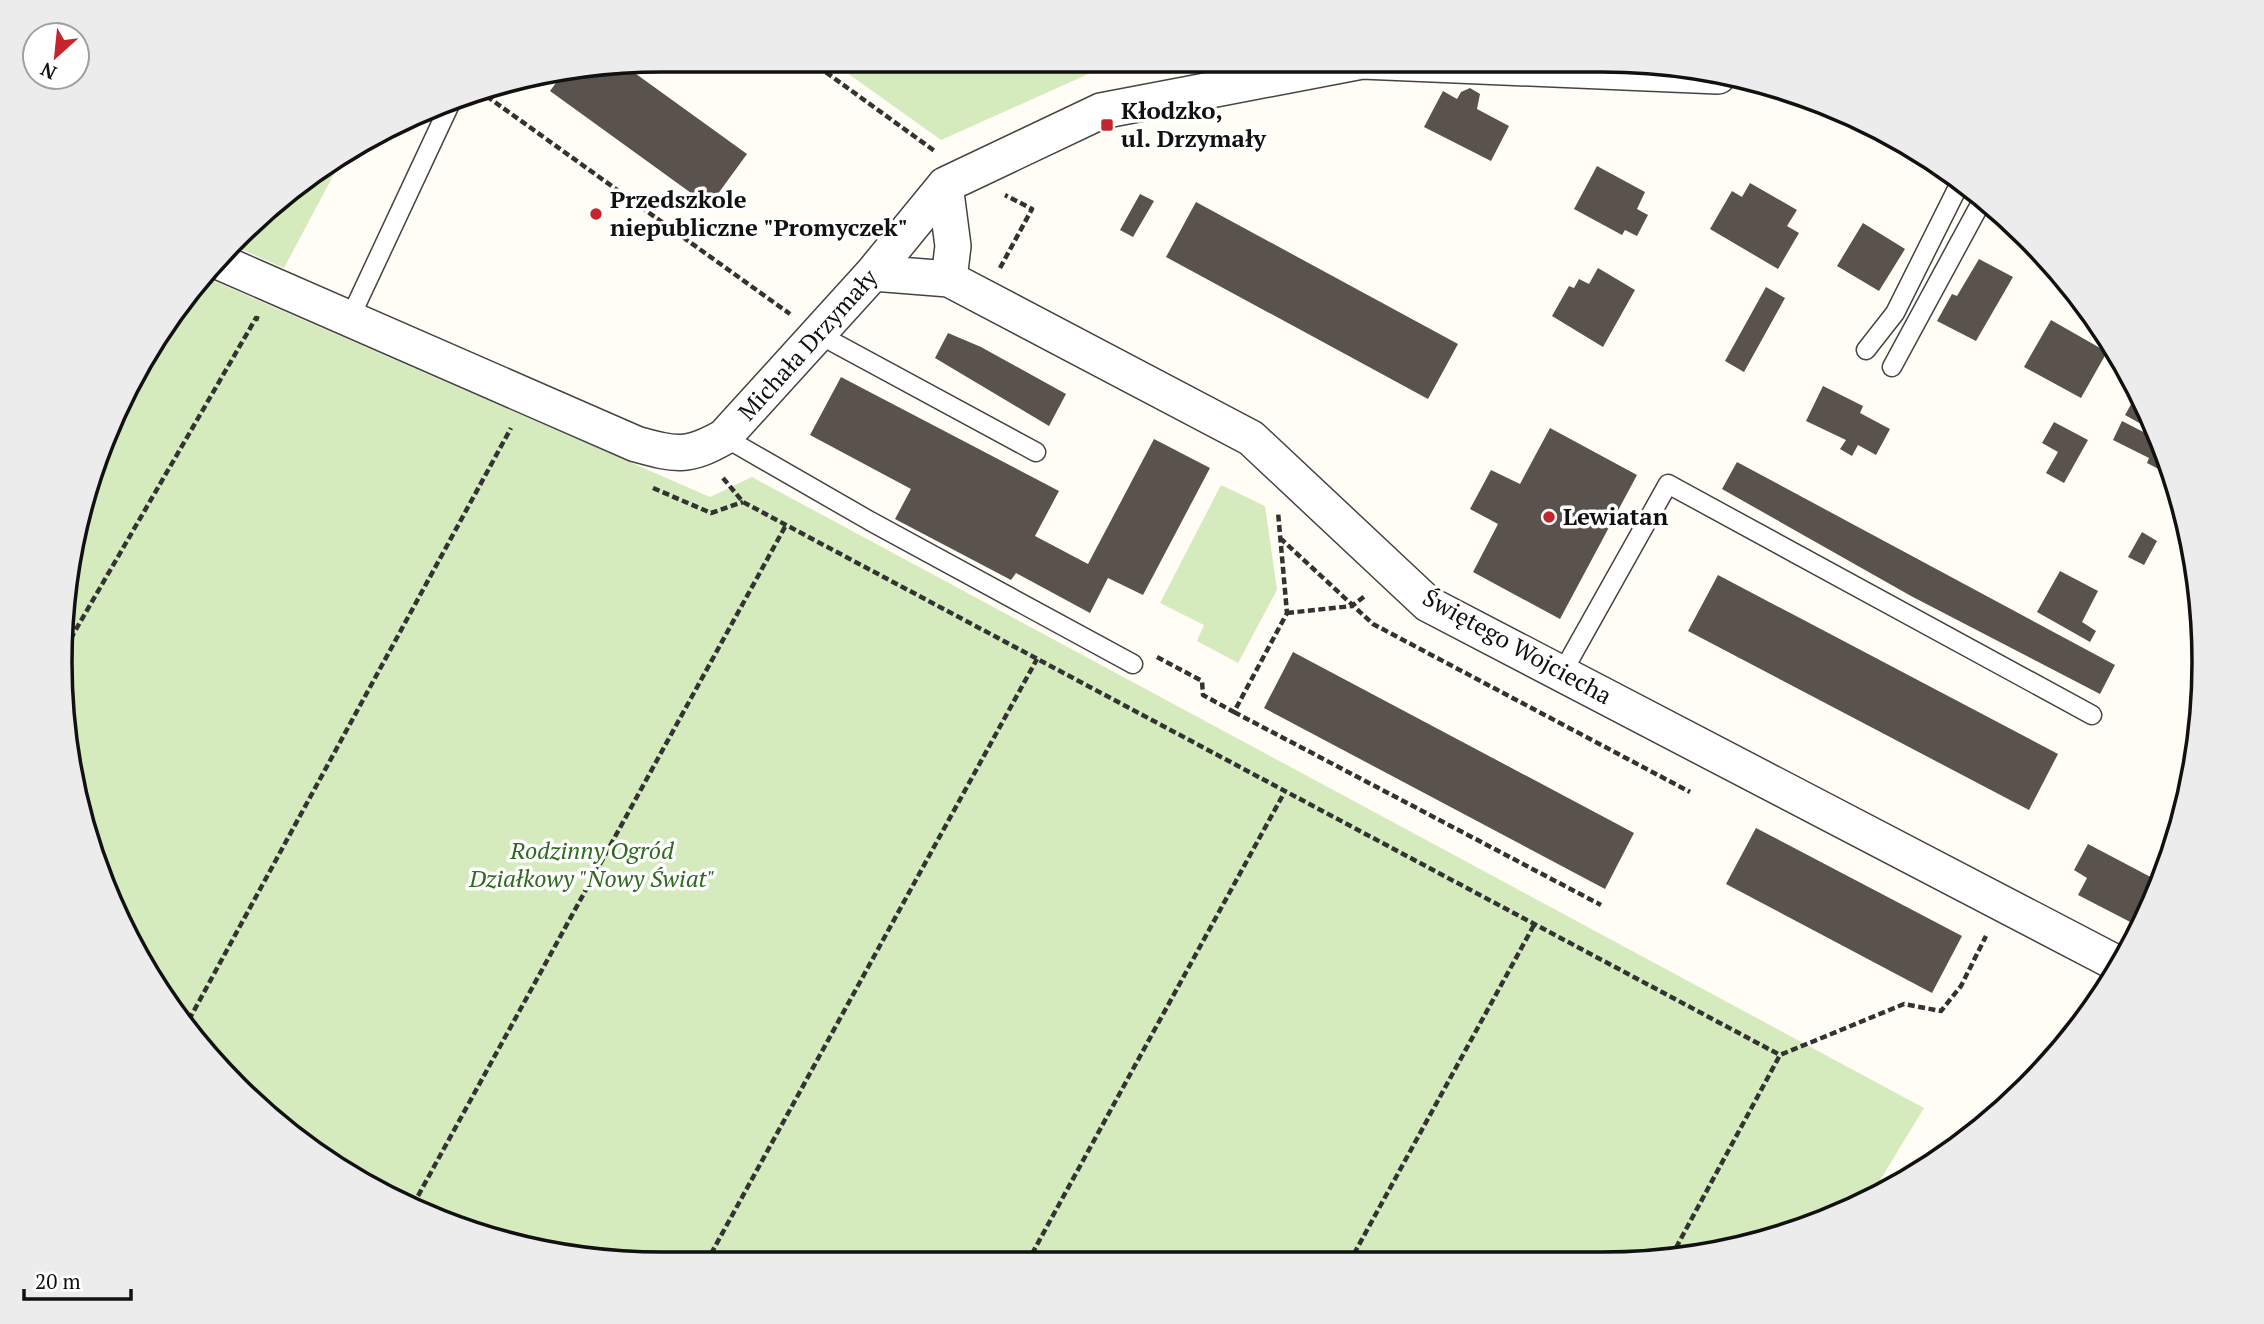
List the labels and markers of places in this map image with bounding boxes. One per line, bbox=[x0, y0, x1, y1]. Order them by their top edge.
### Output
place label: Kłodzko, ul. Drzymały bbox=[1121, 94, 1267, 154]
marker: Kłodzko, ul. Drzymały bbox=[1099, 117, 1115, 133]
place label: Przedszkole niepubliczne "Promyczek" bbox=[610, 183, 908, 243]
marker: Przedszkole niepubliczne "Promyczek" bbox=[588, 206, 604, 222]
place label: Lewiatan bbox=[1563, 500, 1669, 532]
marker: Lewiatan bbox=[1541, 509, 1557, 525]

